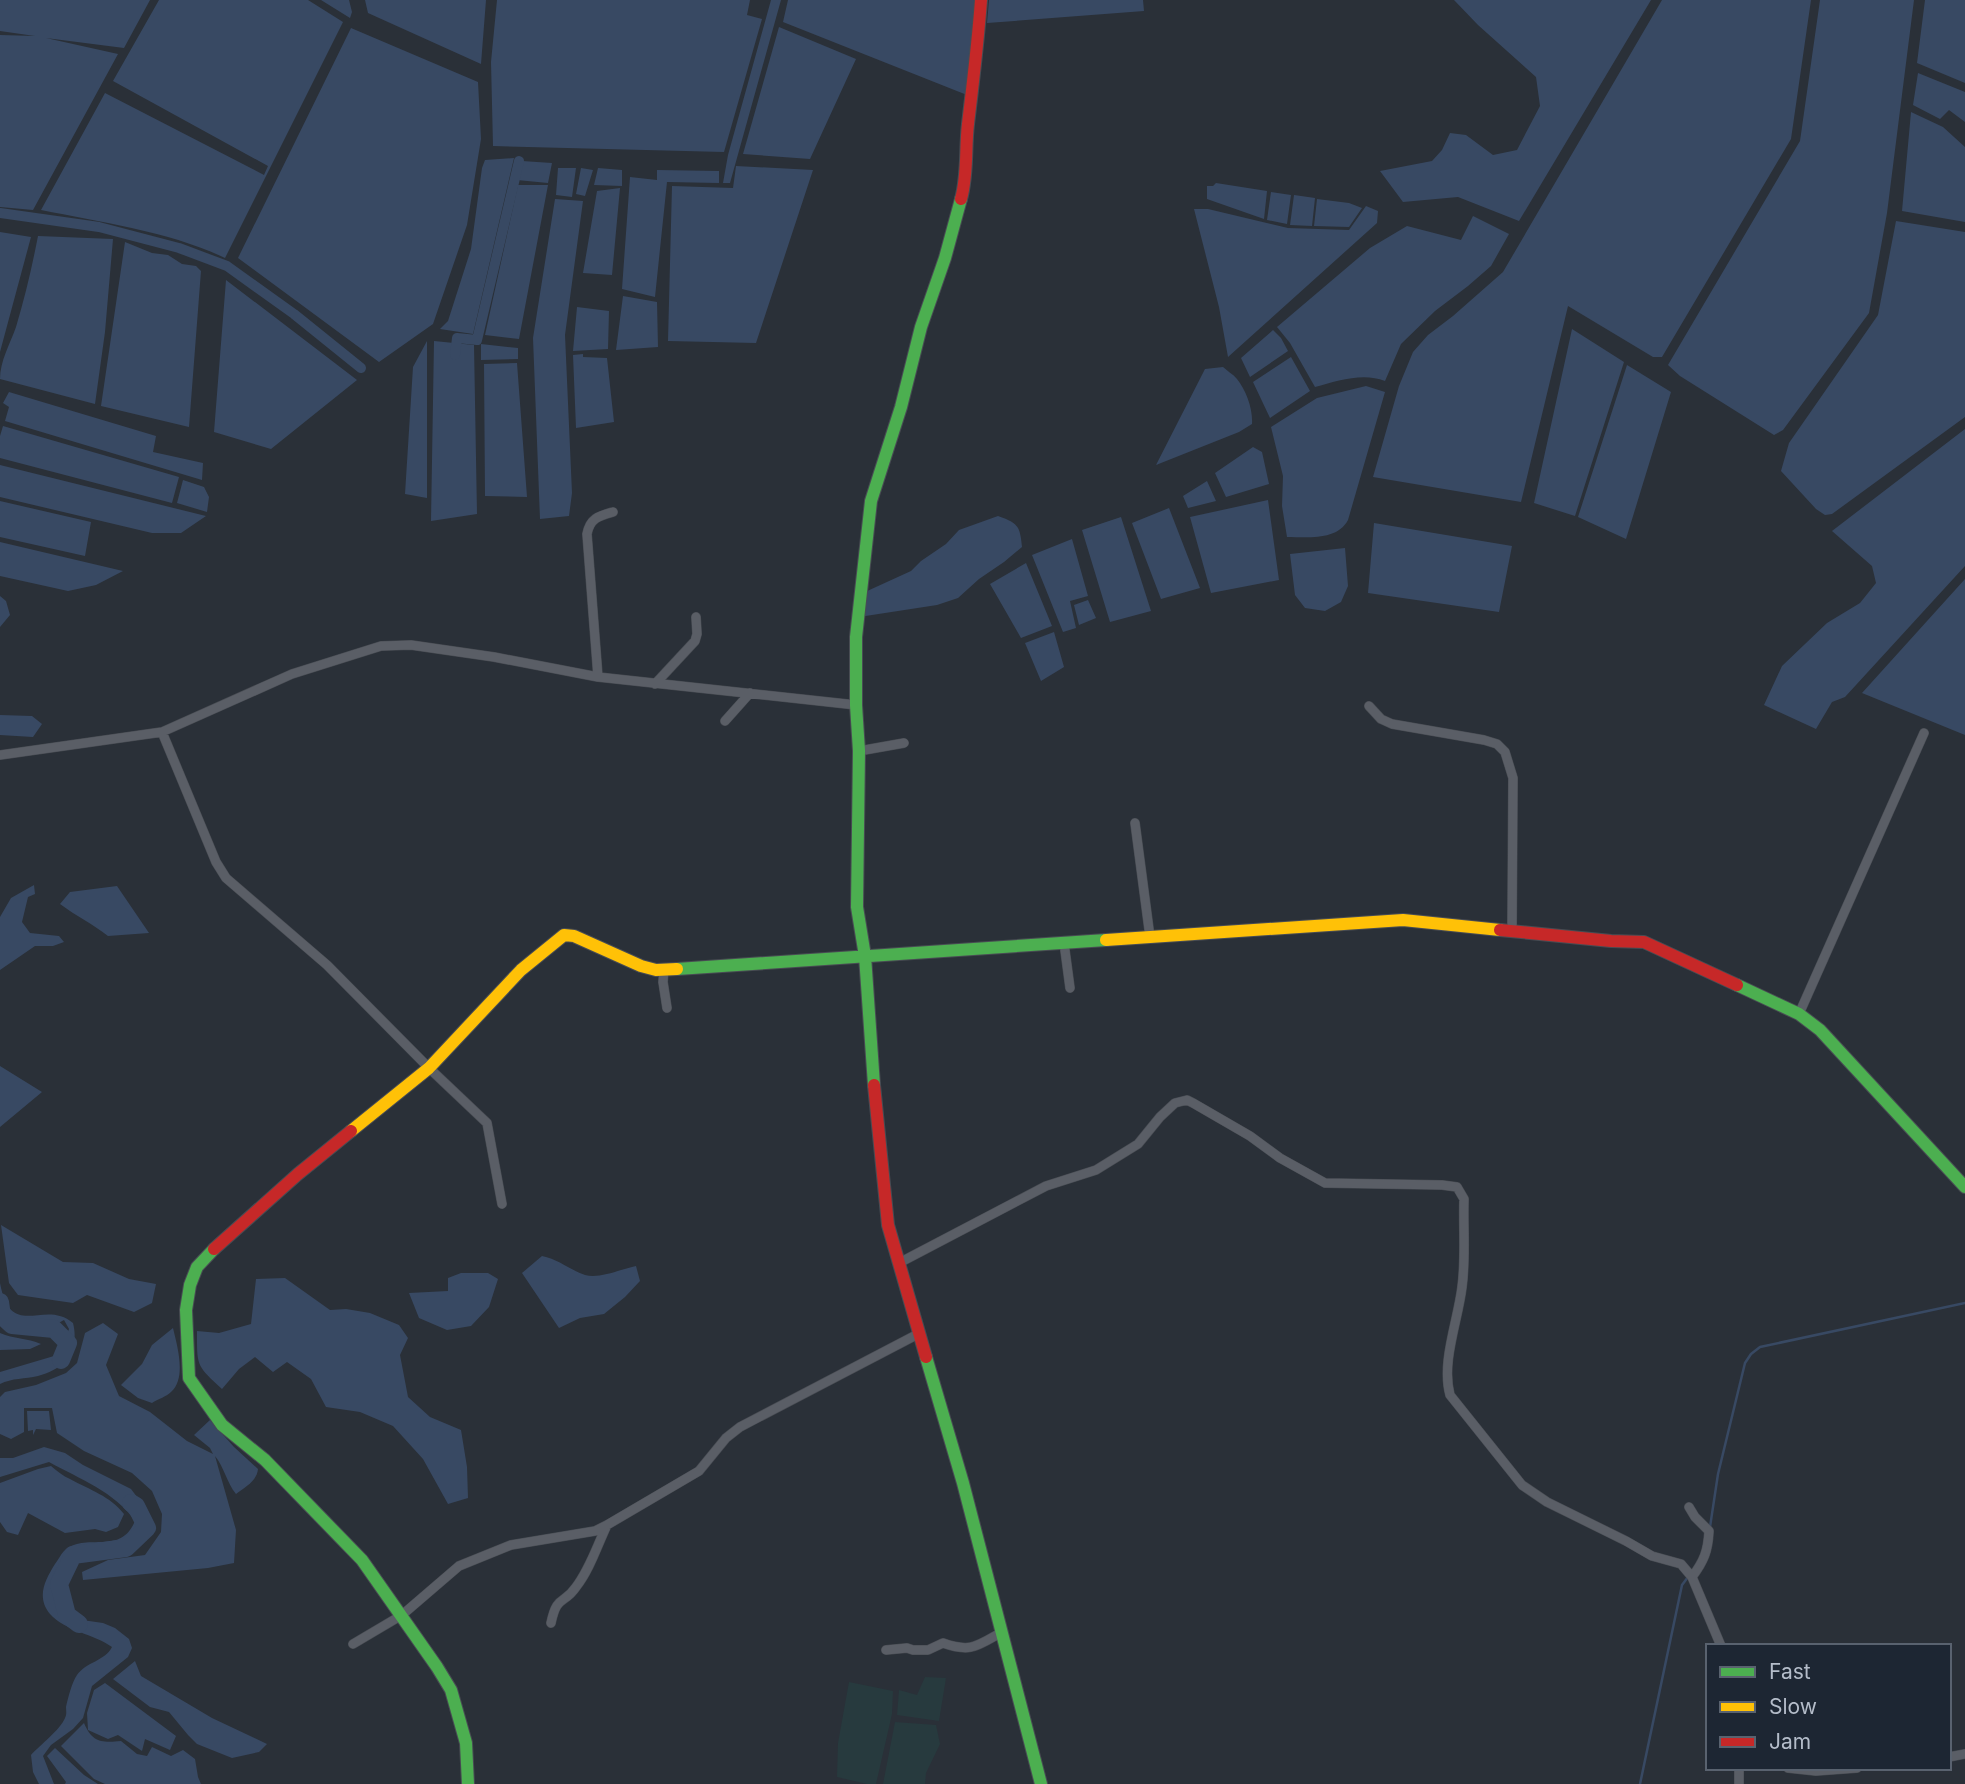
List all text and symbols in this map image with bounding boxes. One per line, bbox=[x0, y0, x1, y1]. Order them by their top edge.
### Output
legend bbox=[1706, 1644, 1951, 1770]
text: Fast bbox=[1769, 1659, 1811, 1684]
text: Slow bbox=[1769, 1694, 1817, 1719]
text: Jam bbox=[1769, 1729, 1811, 1754]

